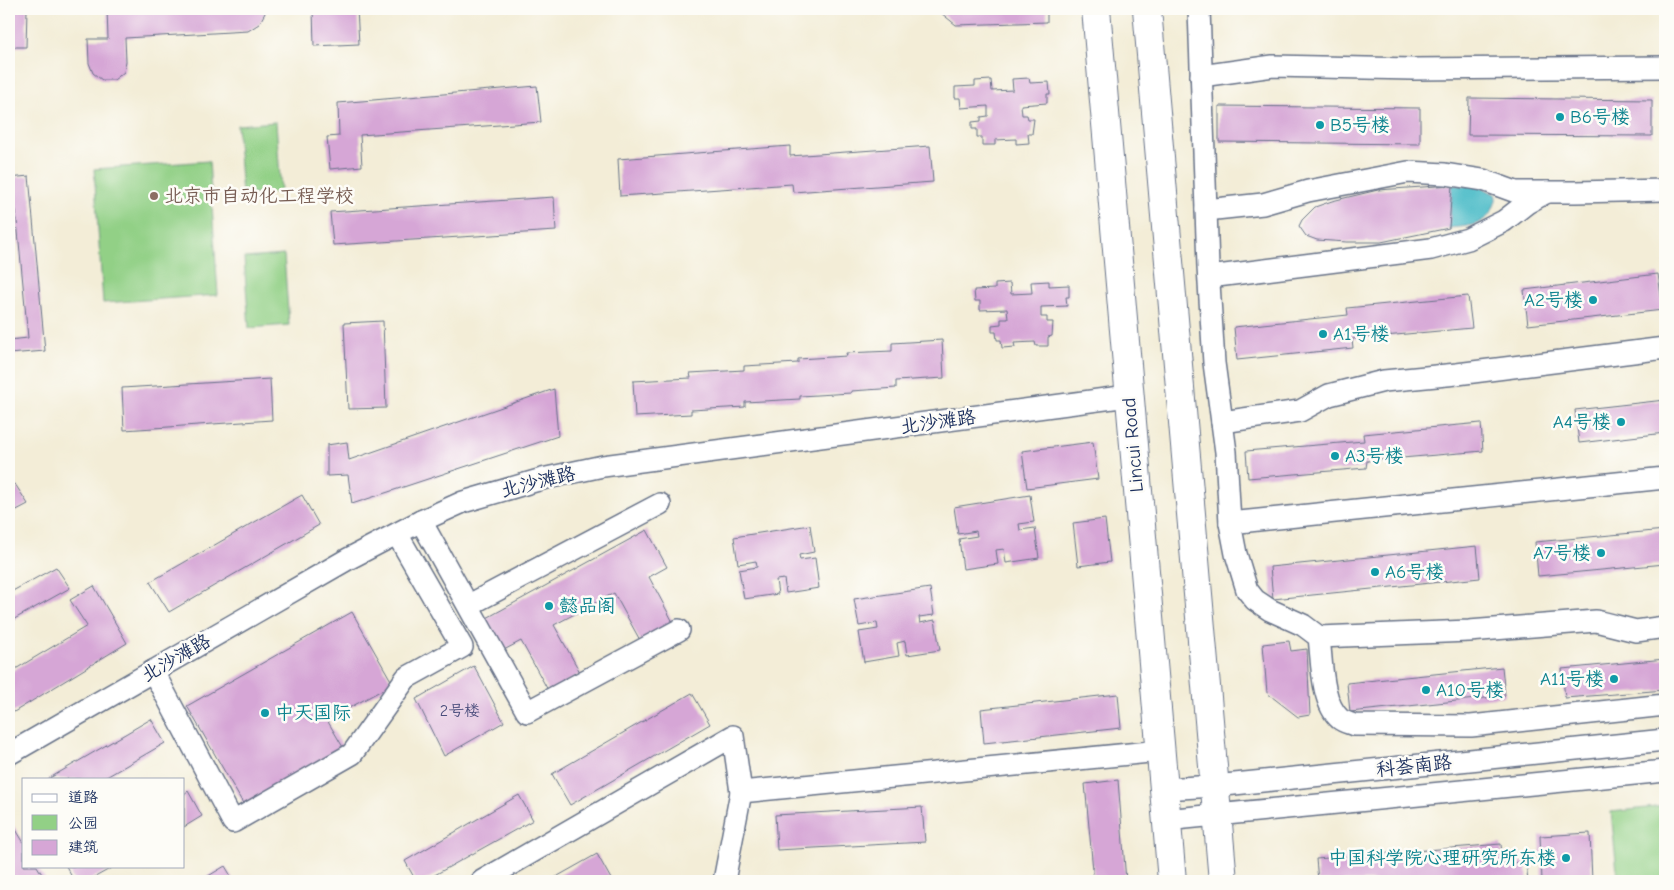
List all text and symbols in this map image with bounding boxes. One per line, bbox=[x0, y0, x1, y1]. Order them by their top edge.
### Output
place label: B6号楼 bbox=[1570, 106, 1630, 128]
marker: B6号楼 bbox=[1554, 111, 1566, 123]
place label: B5号楼 bbox=[1330, 114, 1390, 136]
marker: B5号楼 bbox=[1314, 119, 1326, 131]
place label: 北京市自动化工程学校 bbox=[164, 185, 354, 207]
marker: 北京市自动化工程学校 bbox=[148, 190, 160, 202]
place label: A2号楼 bbox=[1524, 289, 1583, 311]
marker: A2号楼 bbox=[1587, 294, 1599, 306]
place label: A1号楼 bbox=[1333, 323, 1390, 345]
marker: A1号楼 bbox=[1317, 328, 1329, 340]
street label: Lincui Road bbox=[1118, 397, 1148, 493]
street label: 北沙滩路 bbox=[899, 406, 977, 438]
place label: A4号楼 bbox=[1553, 411, 1611, 433]
marker: A4号楼 bbox=[1615, 416, 1627, 428]
place label: A3号楼 bbox=[1345, 445, 1404, 467]
marker: A3号楼 bbox=[1329, 450, 1341, 462]
street label: 北沙滩路 bbox=[498, 462, 578, 502]
place label: A7号楼 bbox=[1533, 542, 1591, 564]
marker: A7号楼 bbox=[1595, 547, 1607, 559]
place label: A6号楼 bbox=[1385, 561, 1444, 583]
marker: A6号楼 bbox=[1369, 566, 1381, 578]
place label: 懿品阁 bbox=[559, 595, 616, 617]
marker: 懿品阁 bbox=[543, 600, 555, 612]
street label: 北沙滩路 bbox=[138, 629, 214, 687]
place label: A11号楼 bbox=[1540, 668, 1604, 690]
marker: A11号楼 bbox=[1608, 673, 1620, 685]
place label: A10号楼 bbox=[1436, 679, 1504, 701]
marker: A10号楼 bbox=[1420, 684, 1432, 696]
place label: 中天国际 bbox=[275, 702, 351, 724]
house number: 2号楼 bbox=[440, 702, 480, 720]
marker: 中天国际 bbox=[259, 707, 271, 719]
street label: 科荟南路 bbox=[1375, 751, 1453, 781]
legend bbox=[22, 778, 185, 868]
text: 道路 bbox=[68, 788, 98, 806]
text: 公园 bbox=[68, 814, 98, 832]
text: 建筑 bbox=[68, 838, 98, 856]
place label: 中国科学院心理研究所东楼 bbox=[1328, 847, 1556, 869]
marker: 中国科学院心理研究所东楼 bbox=[1560, 852, 1572, 864]

